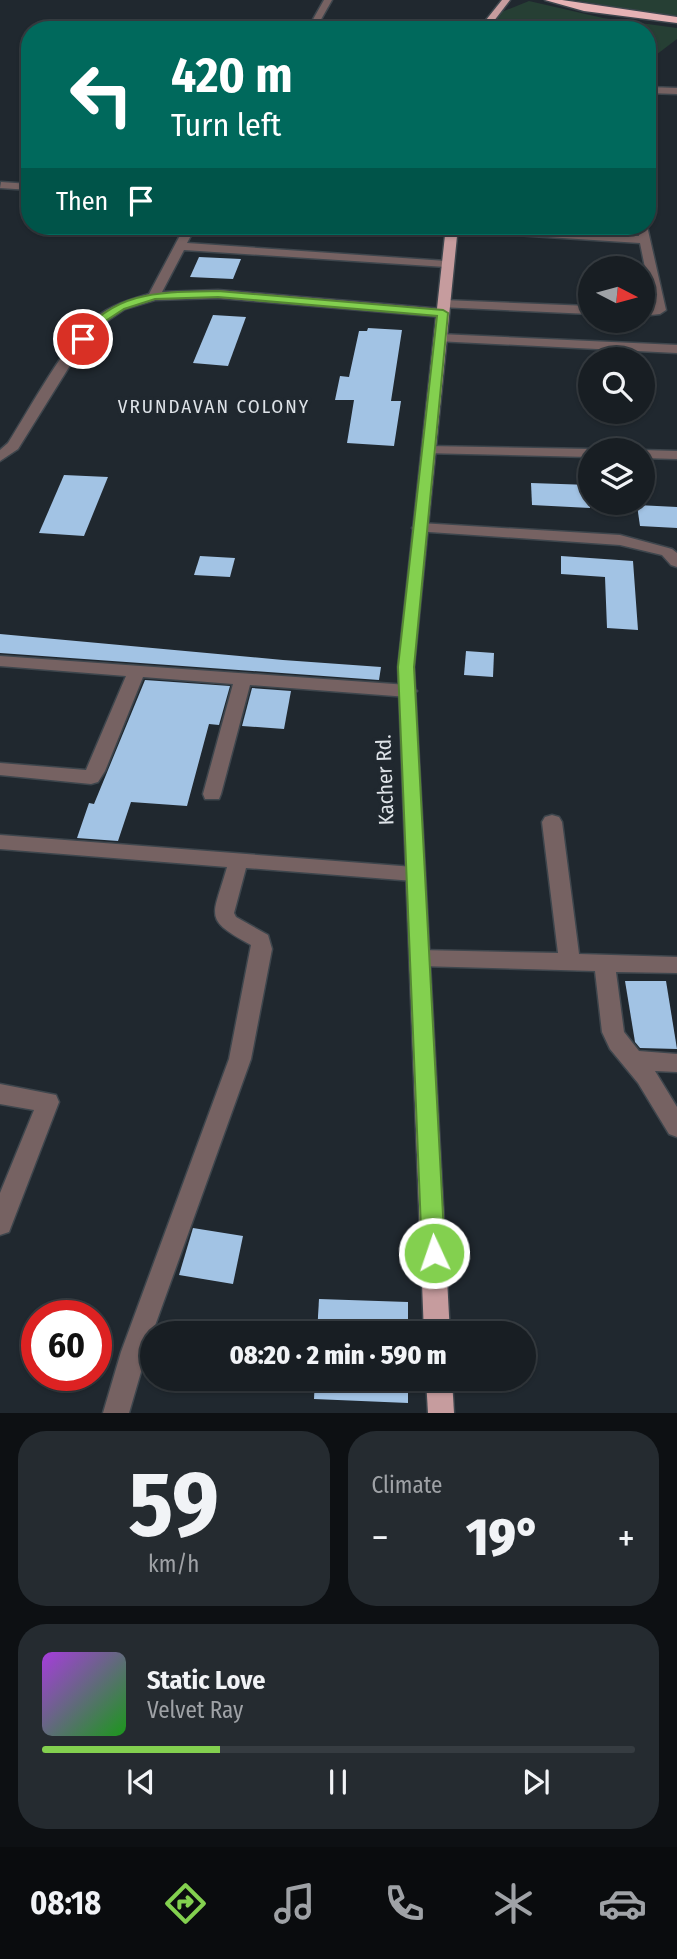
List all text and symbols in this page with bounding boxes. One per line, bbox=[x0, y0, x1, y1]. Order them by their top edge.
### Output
text: 420 m bbox=[171, 46, 293, 105]
icon: left bbox=[56, 49, 147, 140]
text: Turn left bbox=[171, 106, 281, 144]
icon: arrive bbox=[122, 182, 160, 220]
text: Then bbox=[56, 186, 108, 217]
north arrow bbox=[578, 256, 654, 332]
map controls bbox=[578, 256, 655, 515]
pin bbox=[53, 309, 113, 369]
icon: arrive bbox=[64, 320, 102, 358]
button: search bbox=[578, 347, 655, 424]
district label: VRUNDAVAN COLONY bbox=[118, 395, 310, 418]
button: layers bbox=[578, 438, 655, 515]
street label: Kacher Rd. bbox=[370, 734, 400, 826]
position arrow bbox=[397, 1216, 471, 1290]
speed limit sign: 60 bbox=[21, 1300, 112, 1391]
text: 08:20 · 2 min · 590 m bbox=[229, 1340, 447, 1371]
text: 59 bbox=[129, 1450, 219, 1559]
text: Climate bbox=[372, 1471, 442, 1499]
text: 19° bbox=[466, 1506, 540, 1569]
text: − bbox=[372, 1515, 389, 1561]
text: + bbox=[618, 1515, 635, 1561]
text: km/h bbox=[148, 1550, 199, 1578]
text: Static Love bbox=[147, 1665, 265, 1696]
text: Velvet Ray bbox=[147, 1696, 243, 1724]
icon: previous bbox=[122, 1763, 160, 1801]
icon: pause bbox=[319, 1763, 357, 1801]
icon: next bbox=[517, 1763, 555, 1801]
icon: directions bbox=[161, 1879, 210, 1928]
icon: music bbox=[270, 1879, 319, 1928]
icon: phone bbox=[380, 1879, 429, 1928]
icon: climate bbox=[489, 1879, 538, 1928]
icon: car bbox=[598, 1879, 647, 1928]
text: 08:18 bbox=[30, 1884, 101, 1922]

